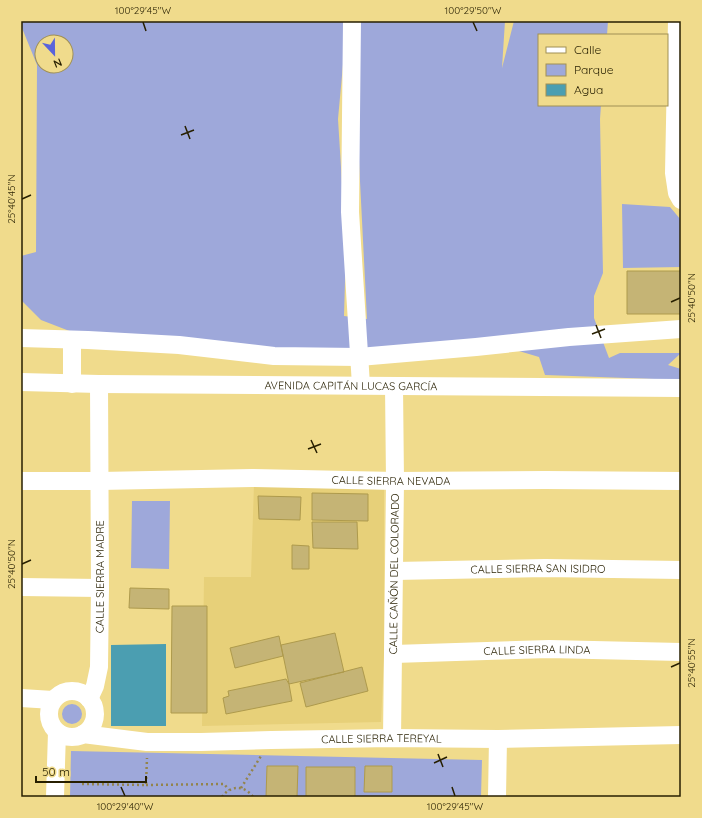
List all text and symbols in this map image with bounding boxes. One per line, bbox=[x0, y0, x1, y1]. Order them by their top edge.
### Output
text: 100°29'45"W bbox=[115, 4, 171, 17]
text: 100°29'50"W bbox=[445, 4, 502, 17]
north arrow bbox=[34, 34, 74, 74]
legend bbox=[538, 34, 668, 106]
text: Calle bbox=[574, 42, 602, 57]
text: N bbox=[51, 55, 64, 71]
text: Parque bbox=[574, 62, 614, 77]
text: Agua bbox=[574, 82, 603, 97]
text: 25°40'45"N bbox=[5, 174, 18, 224]
text: 25°40'50"N bbox=[685, 273, 698, 323]
street label: AVENIDA CAPITÁN LUCAS GARCÍA bbox=[264, 378, 438, 393]
street label: CALLE SIERRA NEVADA bbox=[331, 473, 450, 488]
street label: CALLE CAÑÓN DEL COLORADO bbox=[386, 494, 402, 654]
street label: CALLE SIERRA MADRE bbox=[92, 520, 107, 633]
text: 25°40'50"N bbox=[5, 539, 18, 589]
street label: CALLE SIERRA SAN ISIDRO bbox=[470, 561, 606, 576]
text: 25°40'55"N bbox=[685, 638, 698, 688]
street label: CALLE SIERRA LINDA bbox=[483, 642, 591, 658]
street label: CALLE SIERRA TEREYAL bbox=[321, 731, 442, 746]
scale bar bbox=[36, 758, 146, 784]
text: 50 m bbox=[42, 764, 70, 779]
text: 100°29'40"W bbox=[97, 800, 154, 813]
text: 100°29'45"W bbox=[427, 800, 483, 813]

